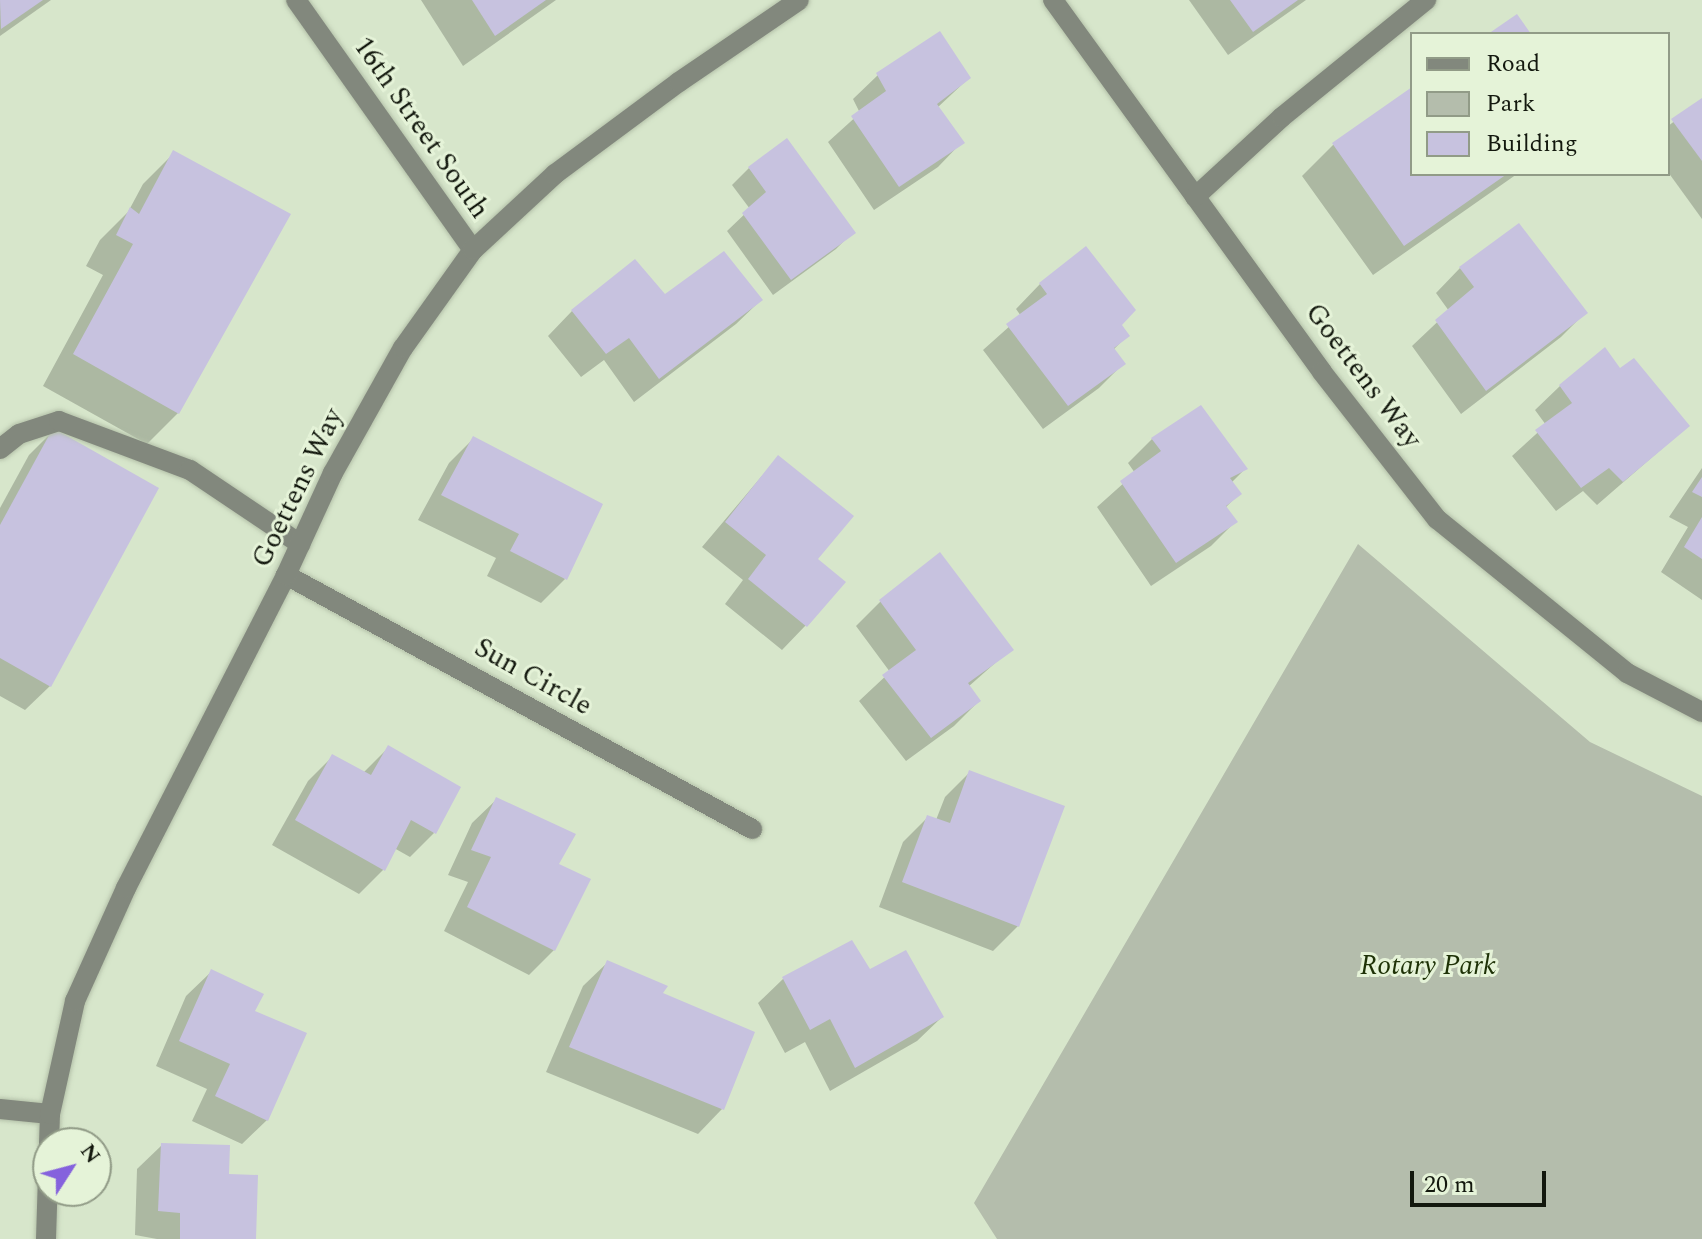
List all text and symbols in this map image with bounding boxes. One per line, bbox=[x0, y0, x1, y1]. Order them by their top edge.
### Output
street label: 16th Street South bbox=[346, 31, 496, 225]
legend bbox=[1410, 32, 1670, 176]
text: Road bbox=[1486, 46, 1540, 82]
text: Park bbox=[1486, 86, 1536, 122]
text: Building bbox=[1486, 126, 1578, 162]
street label: Goettens Way bbox=[1298, 297, 1428, 455]
street label: Goettens Way bbox=[245, 403, 351, 573]
street label: Sun Circle bbox=[468, 631, 598, 723]
park label: Rotary Park bbox=[1360, 949, 1496, 983]
north arrow bbox=[32, 1127, 112, 1207]
text: N bbox=[72, 1137, 109, 1171]
scale bar bbox=[1414, 1155, 1550, 1205]
text: 20 m bbox=[1424, 1167, 1475, 1203]

